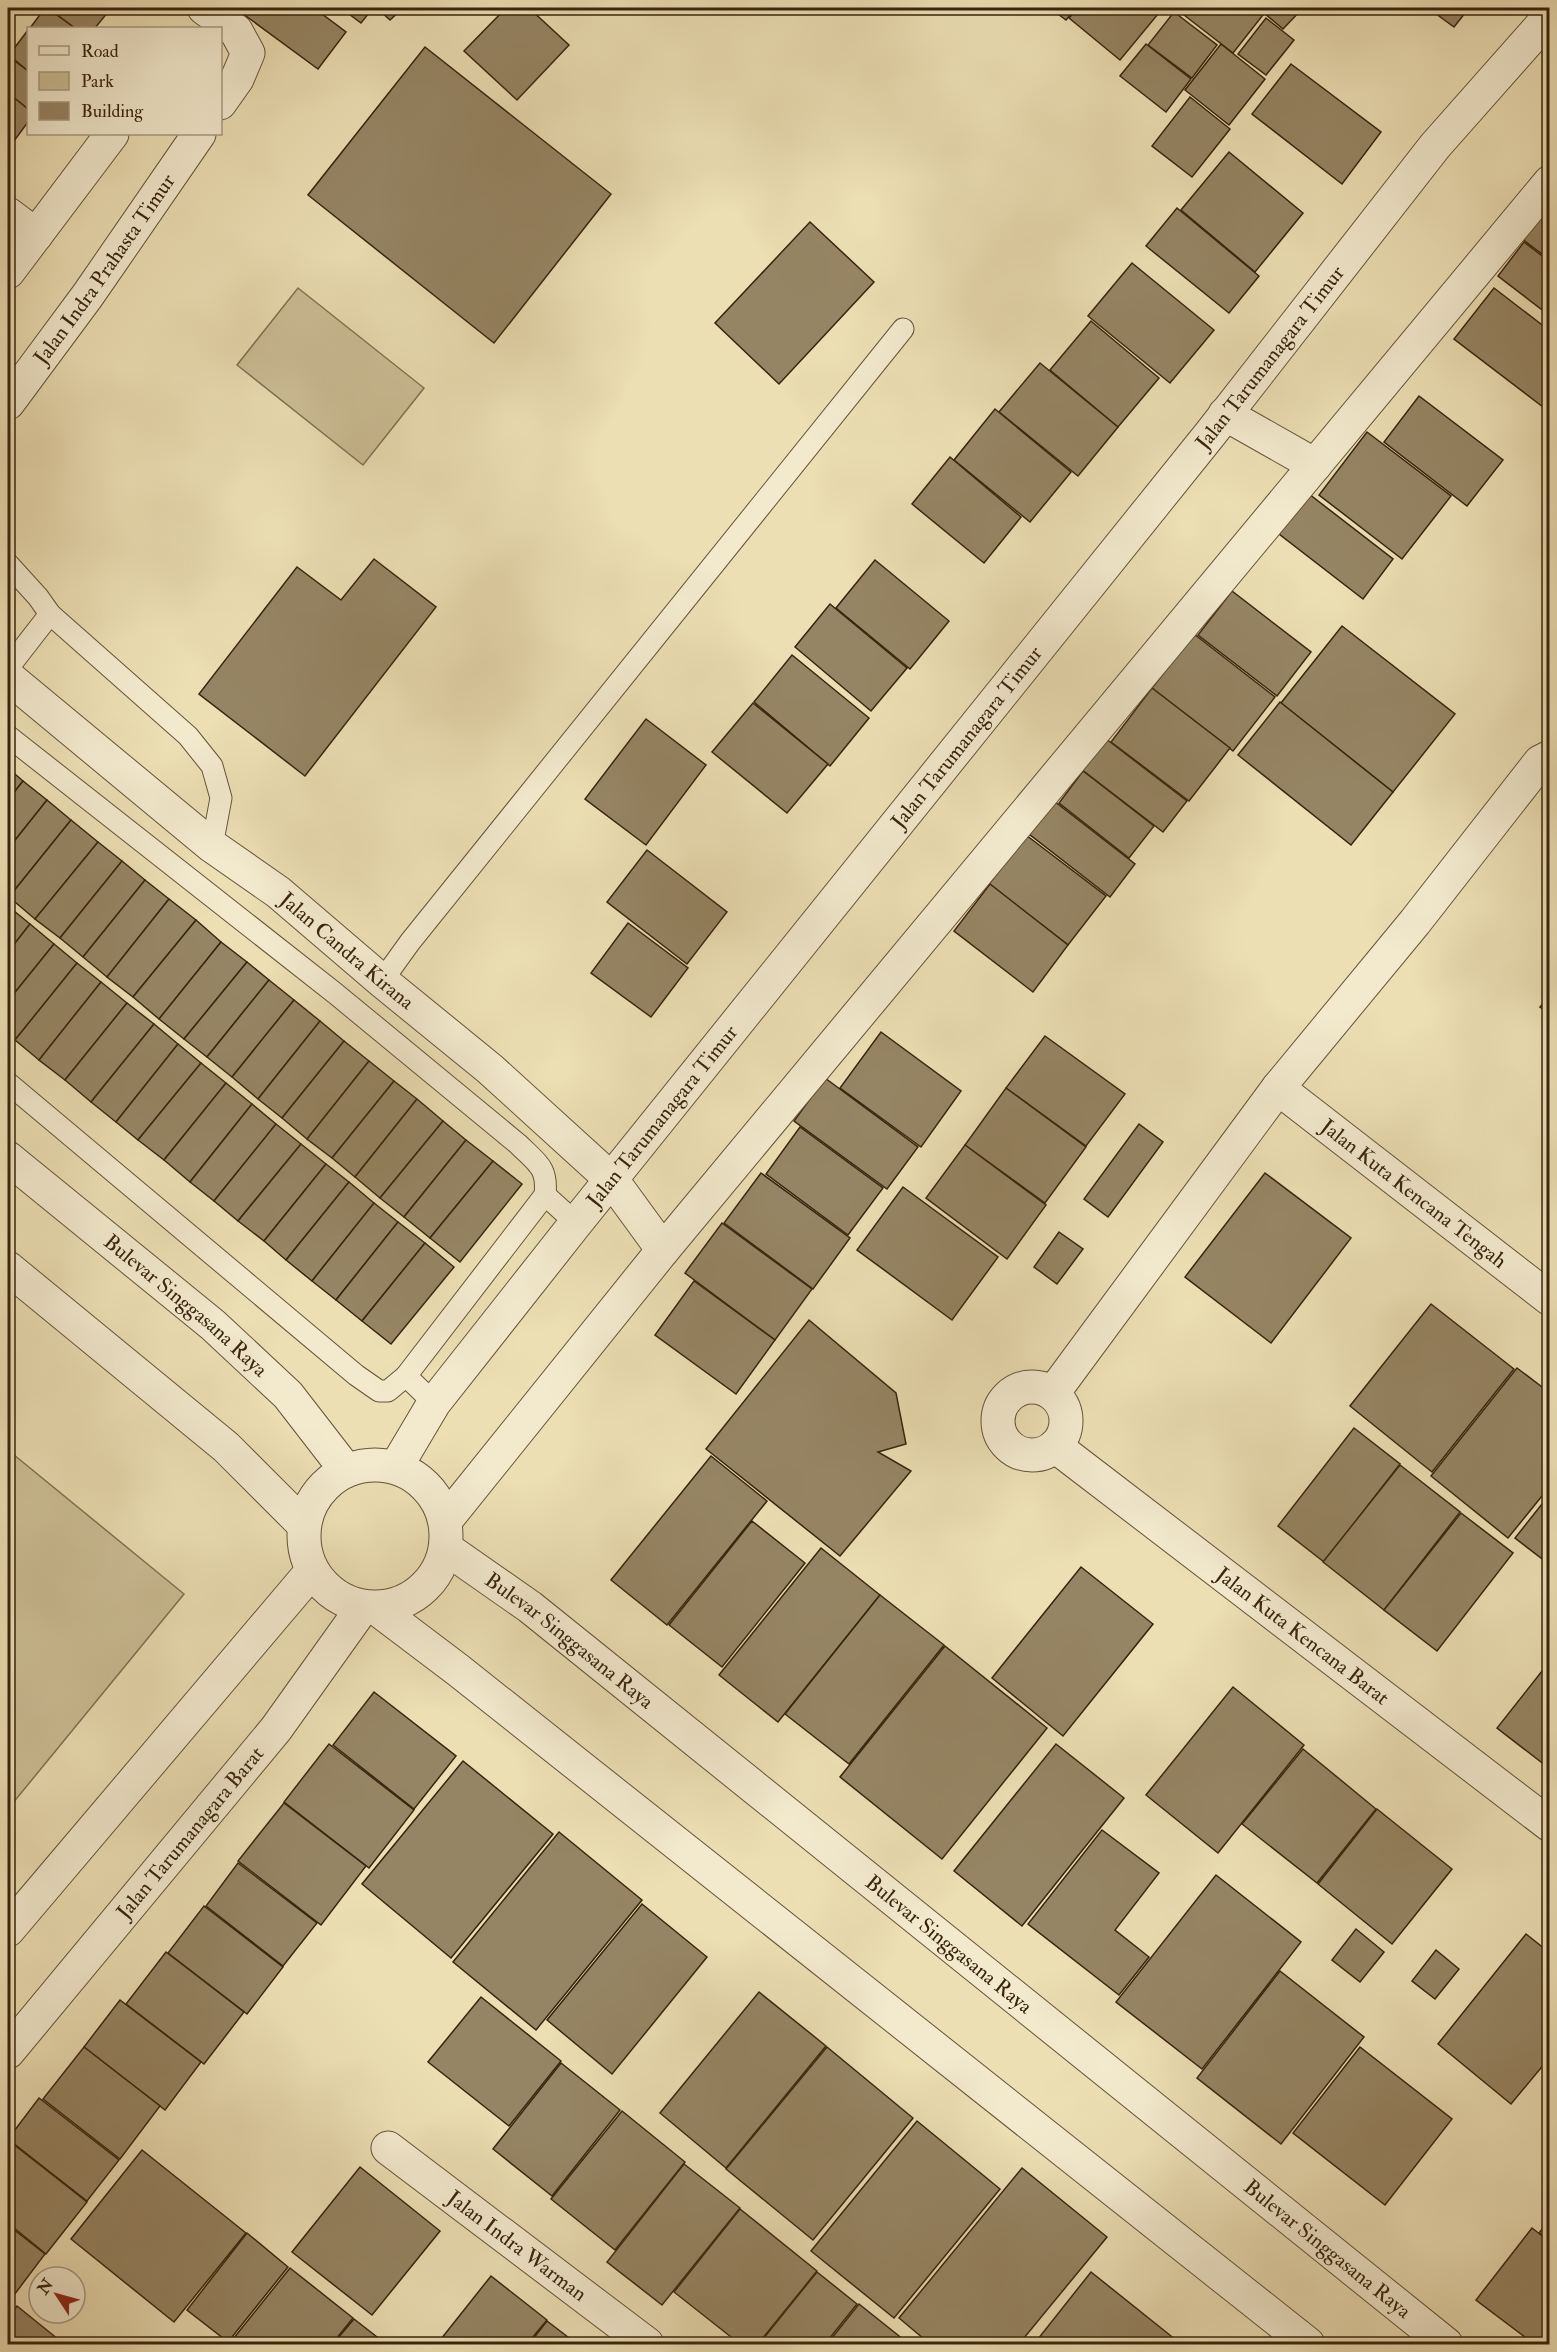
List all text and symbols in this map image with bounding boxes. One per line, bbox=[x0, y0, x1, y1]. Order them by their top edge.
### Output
legend bbox=[27, 27, 222, 135]
text: Road bbox=[81, 40, 119, 63]
text: Park bbox=[81, 70, 114, 93]
text: Building bbox=[81, 100, 144, 123]
street label: Jalan Indra Prahasta Timur bbox=[27, 169, 182, 371]
street label: Jalan Tarumanagara Timur bbox=[1189, 260, 1351, 456]
street label: Jalan Tarumanagara Timur bbox=[885, 641, 1049, 835]
street label: Jalan Candra Kirana bbox=[273, 886, 420, 1016]
street label: Jalan Tarumanagara Timur bbox=[580, 1019, 744, 1214]
street label: Jalan Kuta Kencana Tengah bbox=[1314, 1113, 1512, 1275]
street label: Bulevar Singgasana Raya bbox=[98, 1228, 273, 1383]
street label: Jalan Kuta Kencana Barat bbox=[1209, 1560, 1395, 1711]
street label: Bulevar Singgasana Raya bbox=[480, 1567, 659, 1715]
street label: Jalan Tarumanagara Barat bbox=[110, 1741, 270, 1926]
street label: Bulevar Singgasana Raya bbox=[860, 1869, 1038, 2020]
street label: Bulevar Singgasana Raya bbox=[1238, 2174, 1417, 2325]
street label: Jalan Indra Warman bbox=[441, 2184, 592, 2308]
north arrow bbox=[27, 2265, 87, 2325]
text: N bbox=[33, 2275, 58, 2299]

